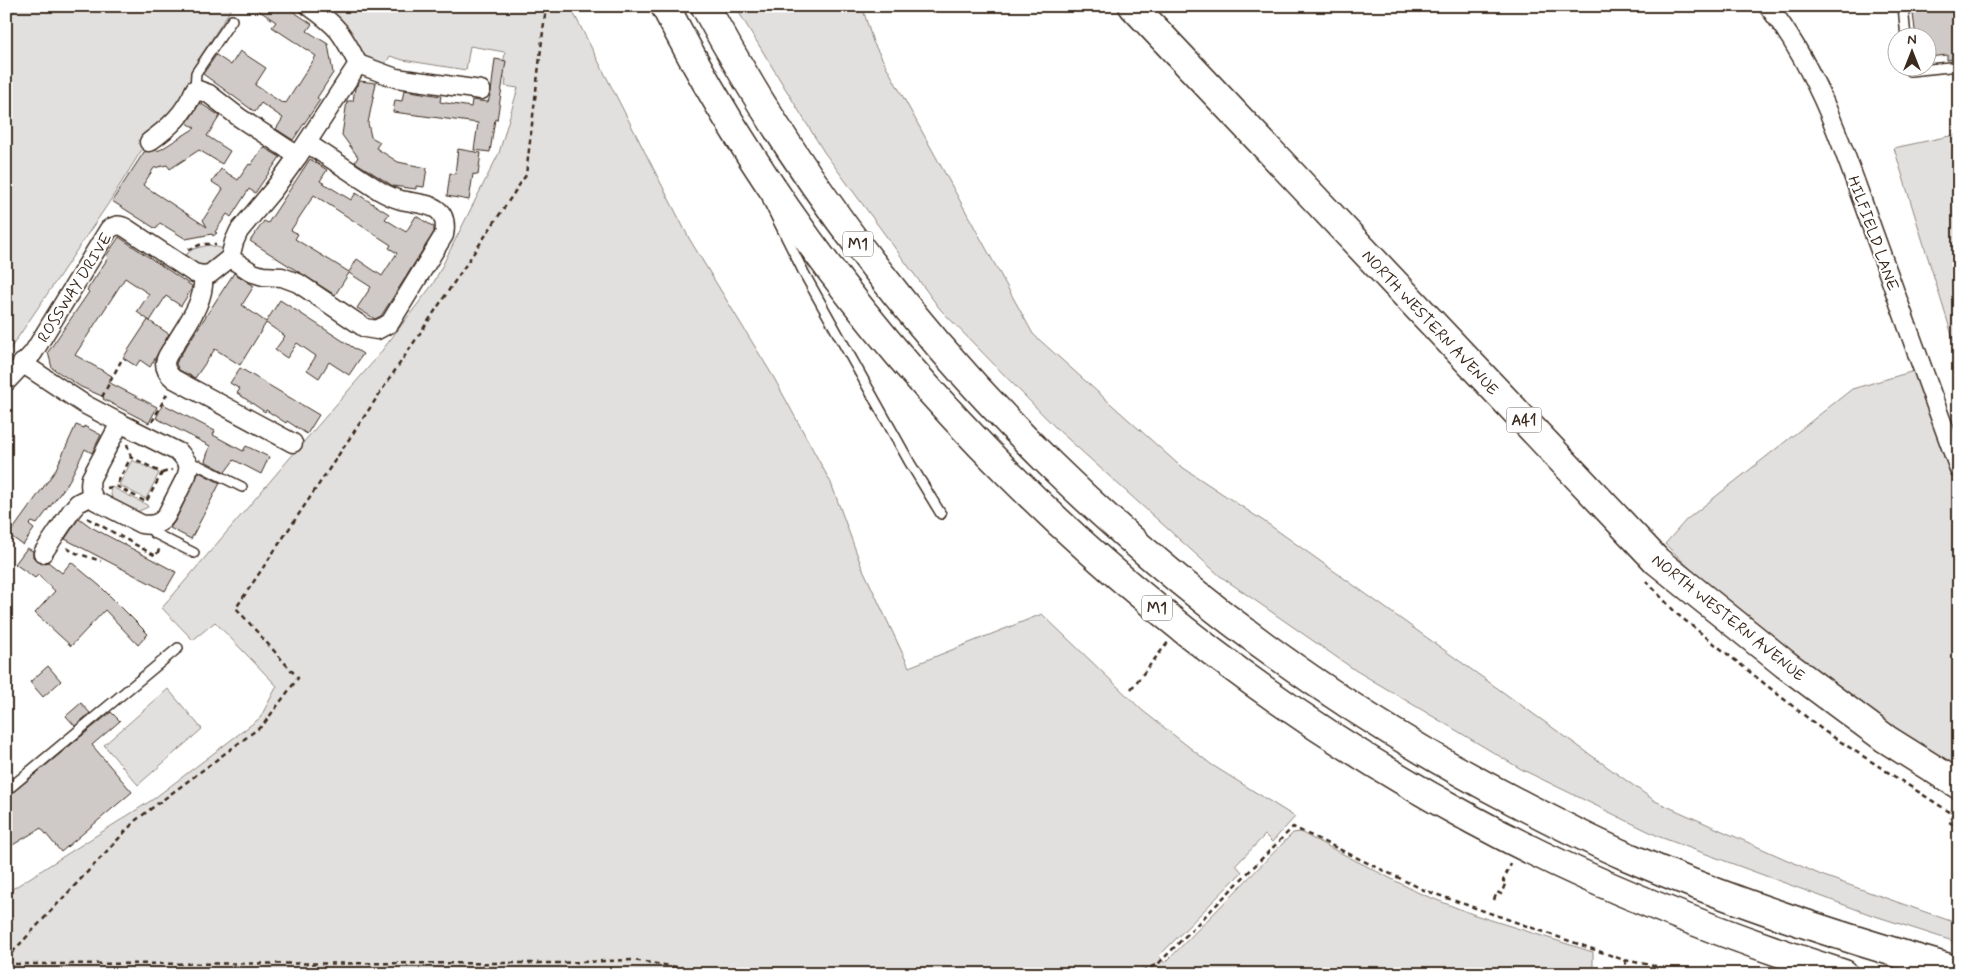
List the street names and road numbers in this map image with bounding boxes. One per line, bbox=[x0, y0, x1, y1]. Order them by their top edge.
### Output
street label: HILFIELD LANE bbox=[1842, 173, 1903, 294]
street label: ROSSWAY DRIVE bbox=[33, 229, 117, 347]
road number: M1 bbox=[843, 232, 873, 256]
street label: NORTH WESTERN AVENUE bbox=[1357, 246, 1503, 400]
road number: A41 bbox=[1506, 408, 1542, 432]
street label: NORTH WESTERN AVENUE bbox=[1647, 550, 1809, 687]
road number: M1 bbox=[1142, 596, 1172, 620]

